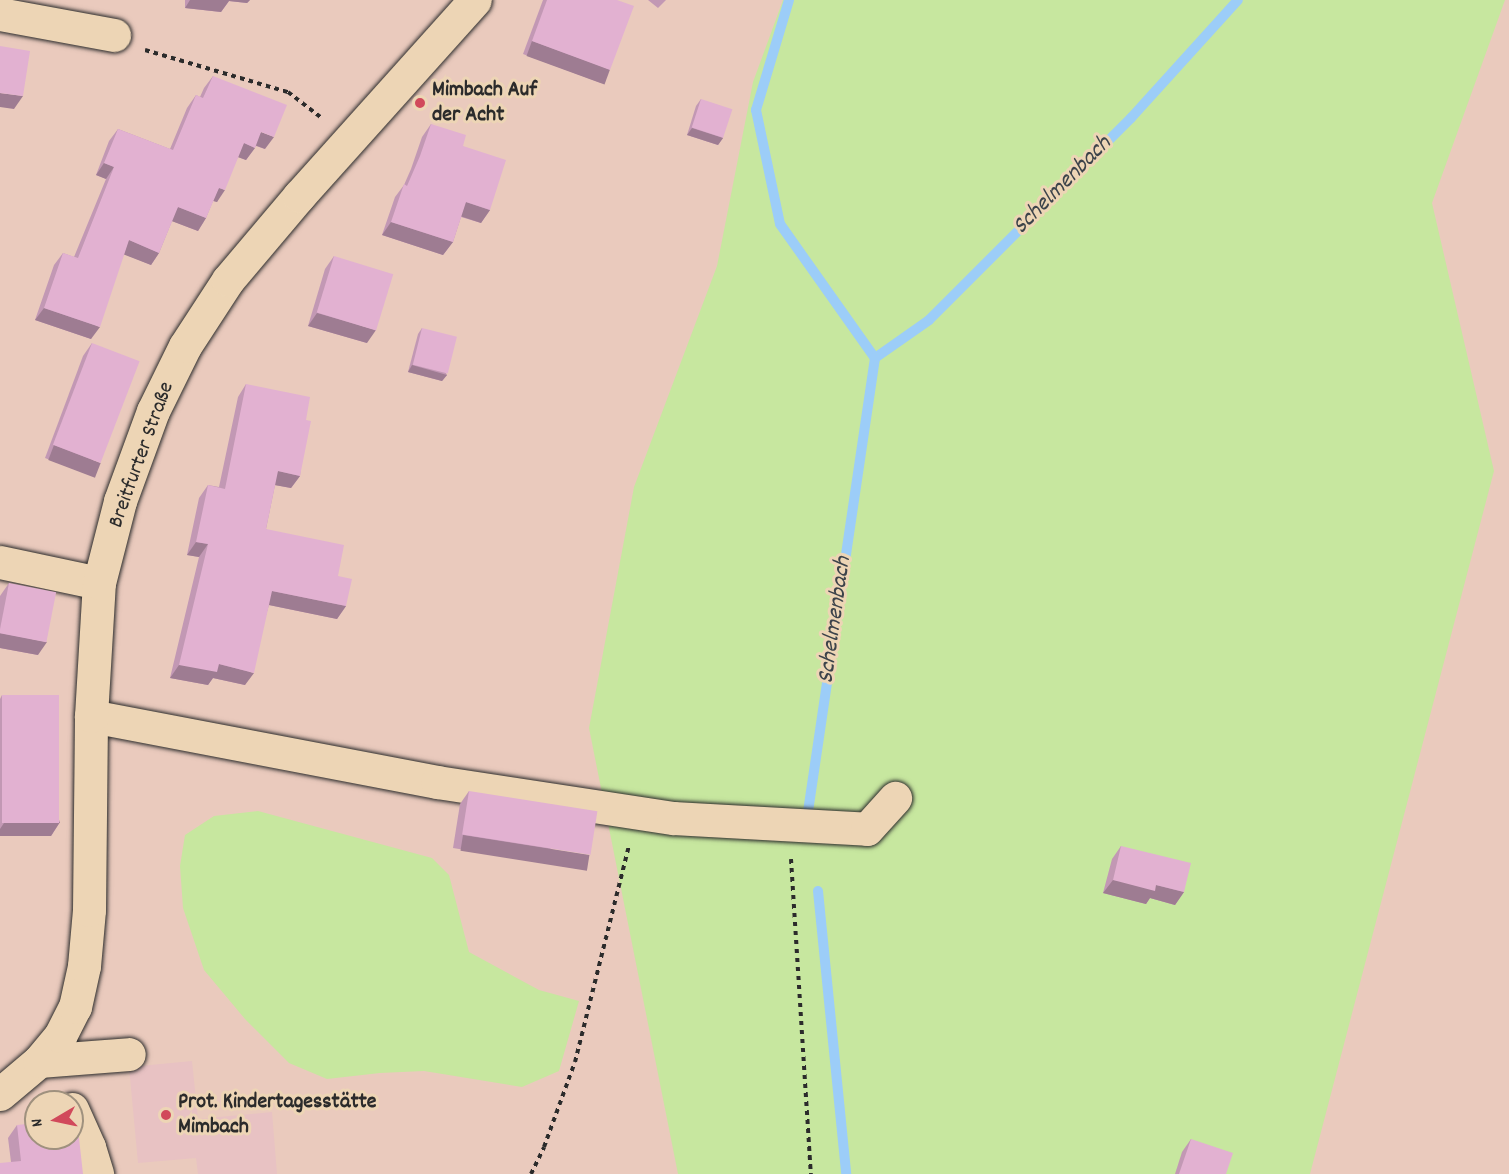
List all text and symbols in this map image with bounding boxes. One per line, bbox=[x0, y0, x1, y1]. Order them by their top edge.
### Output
place label: Mimbach Auf der Acht bbox=[432, 77, 537, 128]
marker: Mimbach Auf der Acht bbox=[413, 96, 427, 110]
water label: Schelmenbach bbox=[1008, 131, 1118, 241]
street label: Breitfurter Straße bbox=[103, 378, 181, 532]
water label: Schelmenbach bbox=[813, 555, 859, 685]
place label: Prot. Kindertagesstätte Mimbach bbox=[178, 1089, 377, 1140]
north arrow bbox=[24, 1090, 84, 1150]
marker: Prot. Kindertagesstätte Mimbach bbox=[159, 1108, 173, 1122]
text: N bbox=[26, 1117, 50, 1128]

